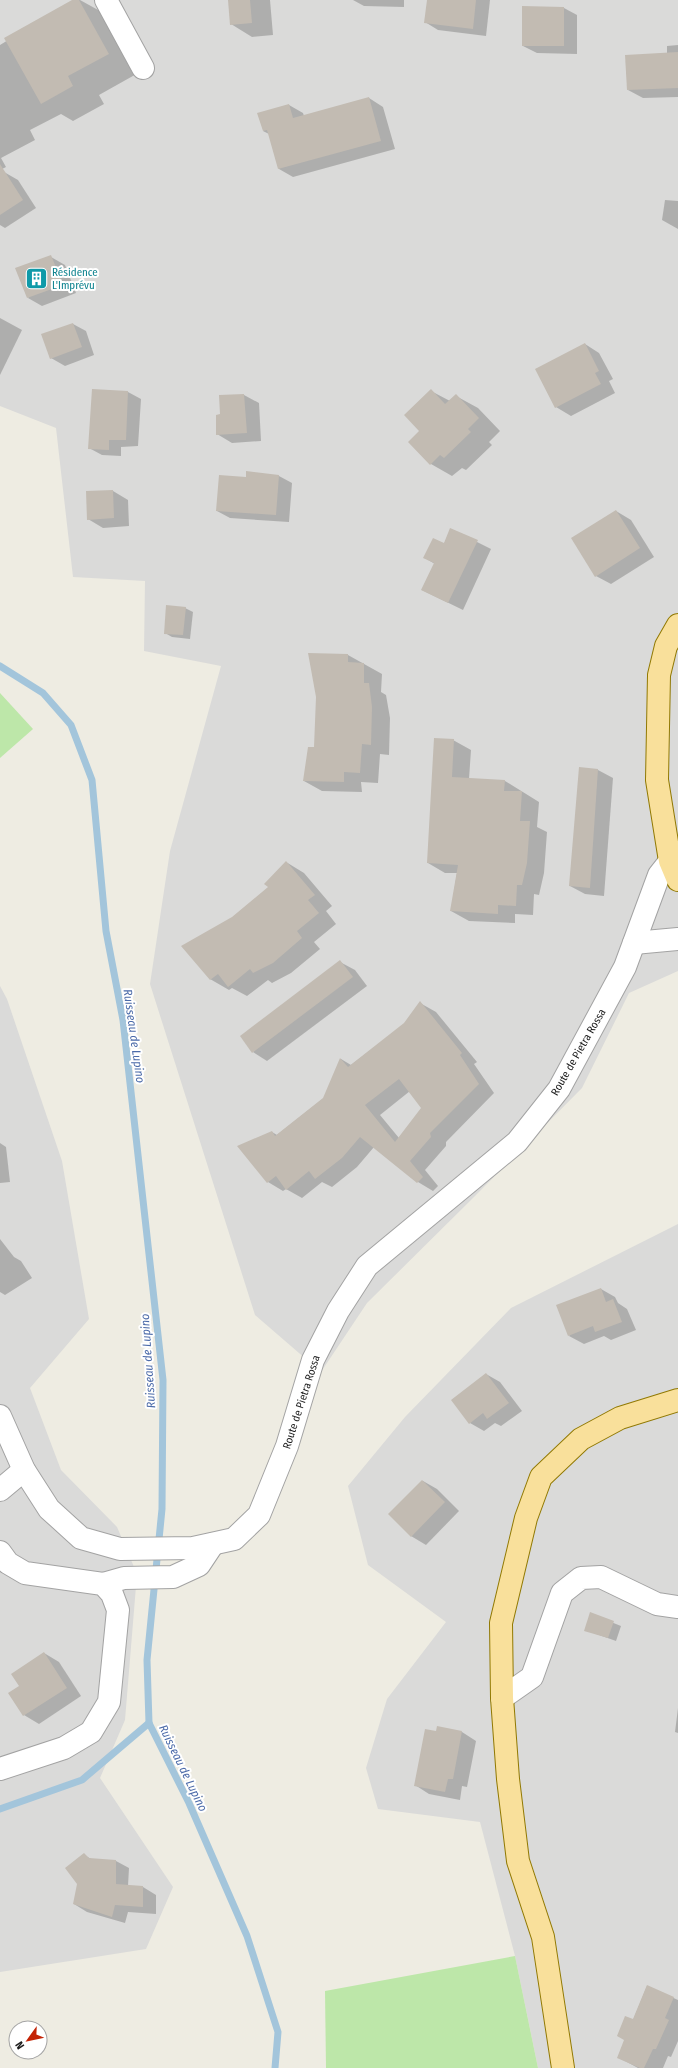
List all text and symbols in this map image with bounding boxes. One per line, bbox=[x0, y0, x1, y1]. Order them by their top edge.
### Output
building icon: Résidence L'Imprévu bbox=[23, 265, 49, 291]
place label: Résidence L'Imprévu bbox=[52, 266, 98, 292]
water label: Ruisseau de Lupino bbox=[120, 988, 148, 1084]
street label: Route de Pietra Rossa bbox=[548, 1007, 609, 1098]
water label: Ruisseau de Lupino bbox=[138, 1313, 158, 1409]
street label: Route de Pietra Rossa bbox=[280, 1354, 323, 1451]
water label: Ruisseau de Lupino bbox=[156, 1722, 210, 1814]
north arrow bbox=[8, 2020, 48, 2060]
text: N bbox=[13, 2039, 27, 2051]

